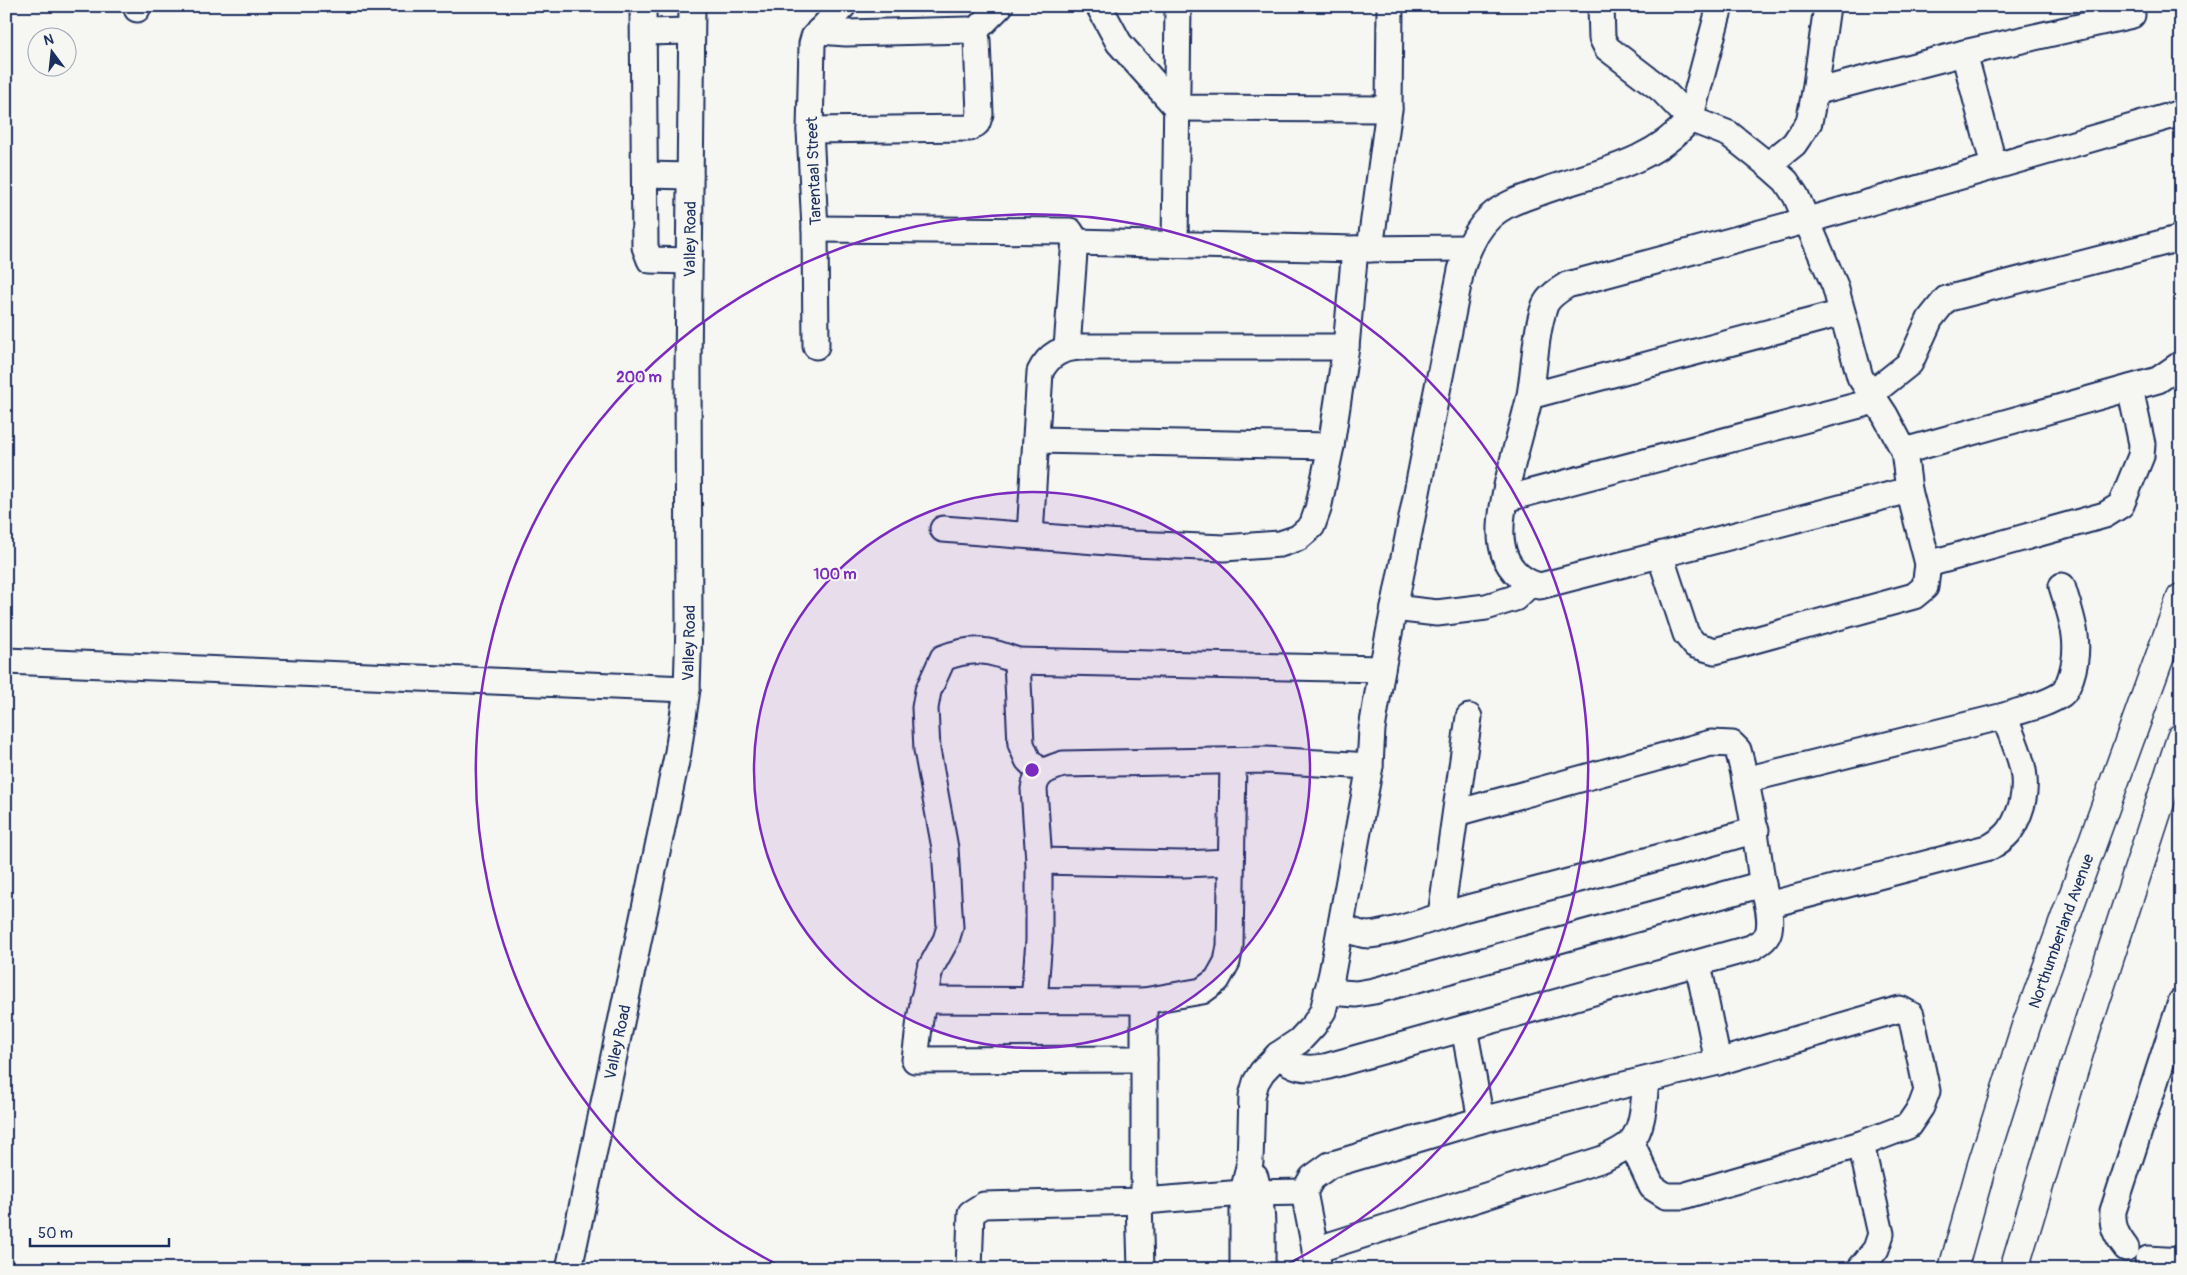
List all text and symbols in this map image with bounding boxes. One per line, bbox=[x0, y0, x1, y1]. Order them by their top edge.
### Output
north arrow bbox=[28, 28, 78, 78]
text: N bbox=[42, 30, 56, 49]
street label: Tarentaal Street bbox=[802, 115, 826, 226]
street label: Valley Road bbox=[680, 201, 701, 277]
text: 200 m bbox=[616, 368, 662, 387]
text: 100 m bbox=[814, 565, 856, 584]
street label: Valley Road bbox=[678, 605, 700, 681]
centre of rings bbox=[1023, 761, 1041, 779]
street label: Northumberland Avenue bbox=[2024, 851, 2099, 1011]
street label: Valley Road bbox=[600, 1003, 635, 1081]
scale bar bbox=[30, 1215, 169, 1247]
text: 50 m bbox=[38, 1224, 73, 1243]

